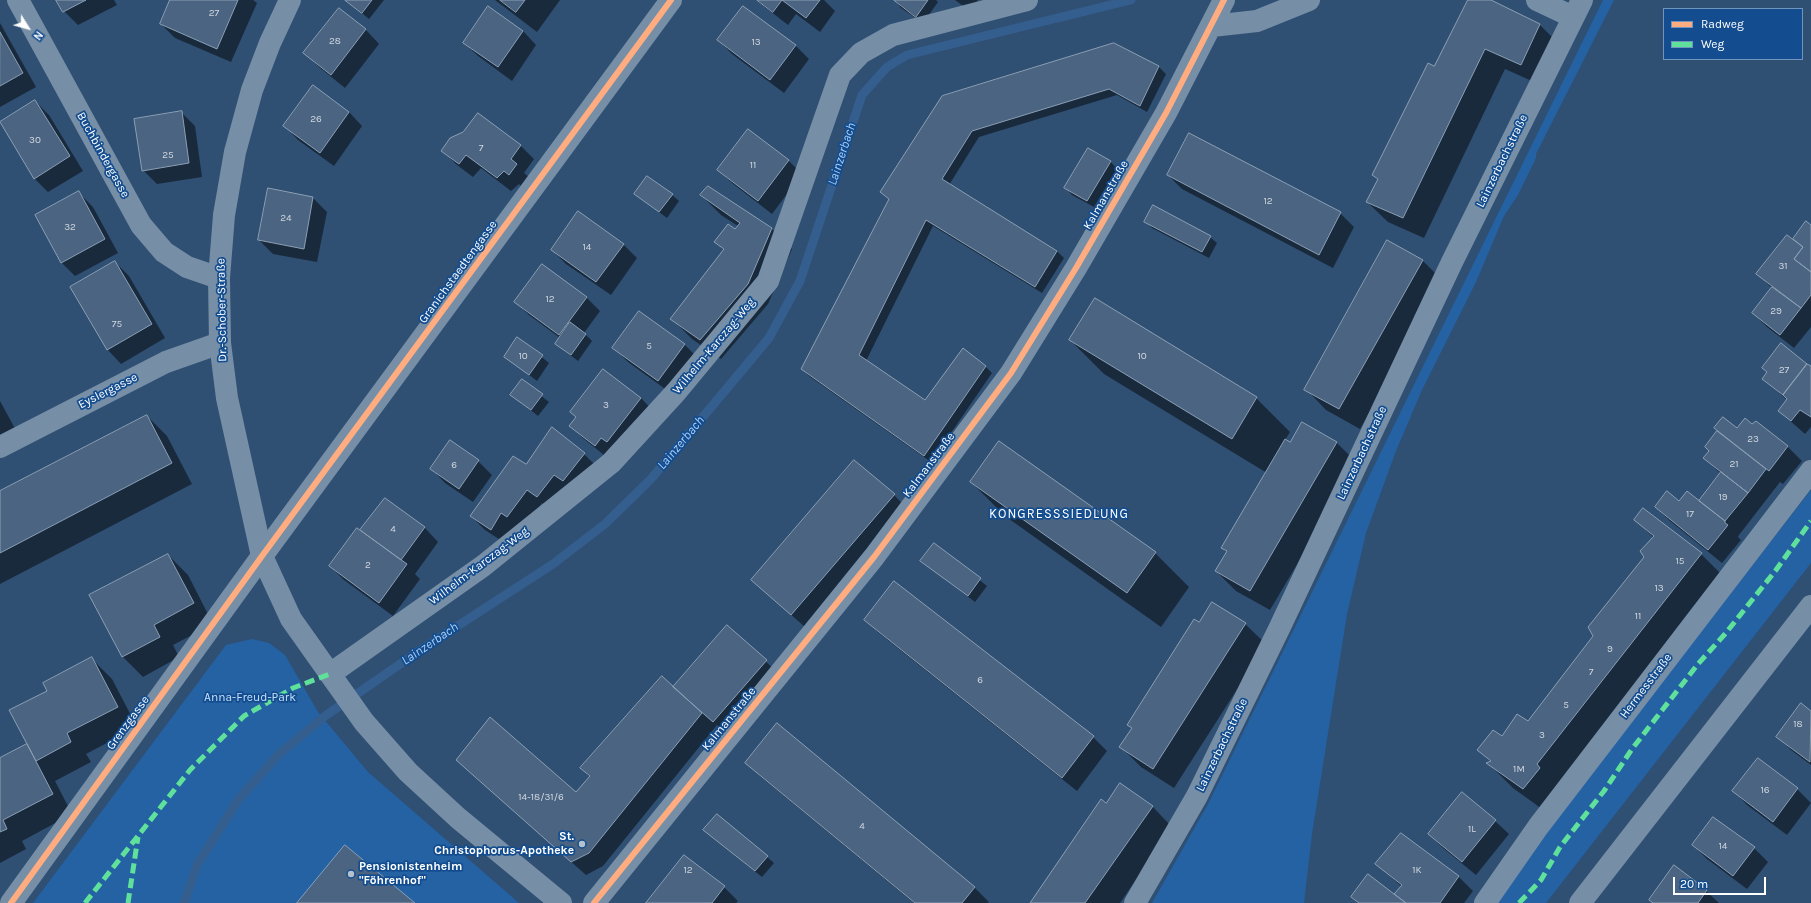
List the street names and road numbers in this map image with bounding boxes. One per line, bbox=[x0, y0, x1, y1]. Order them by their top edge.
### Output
street label: Buchbindergasse bbox=[74, 110, 132, 200]
street label: Lainzerbachstraße bbox=[1473, 112, 1531, 210]
street label: Kalmanstraße bbox=[1080, 158, 1132, 232]
street label: Granichstaedtengasse bbox=[416, 218, 500, 326]
street label: Dr.-Schober-Straße bbox=[214, 258, 230, 362]
street label: Wilhelm-Karczag-Weg bbox=[670, 295, 758, 397]
street label: Eyslergasse bbox=[76, 370, 140, 412]
street label: Lainzerbachstraße bbox=[1334, 404, 1390, 502]
street label: Kalmanstraße bbox=[900, 430, 958, 500]
street label: Wilhelm-Karczag-Weg bbox=[426, 524, 532, 608]
street label: Hermesstraße bbox=[1617, 651, 1675, 721]
street label: Kalmanstraße bbox=[699, 684, 759, 754]
street label: Grenzgasse bbox=[104, 693, 152, 753]
street label: Lainzerbachstraße bbox=[1193, 696, 1251, 794]

